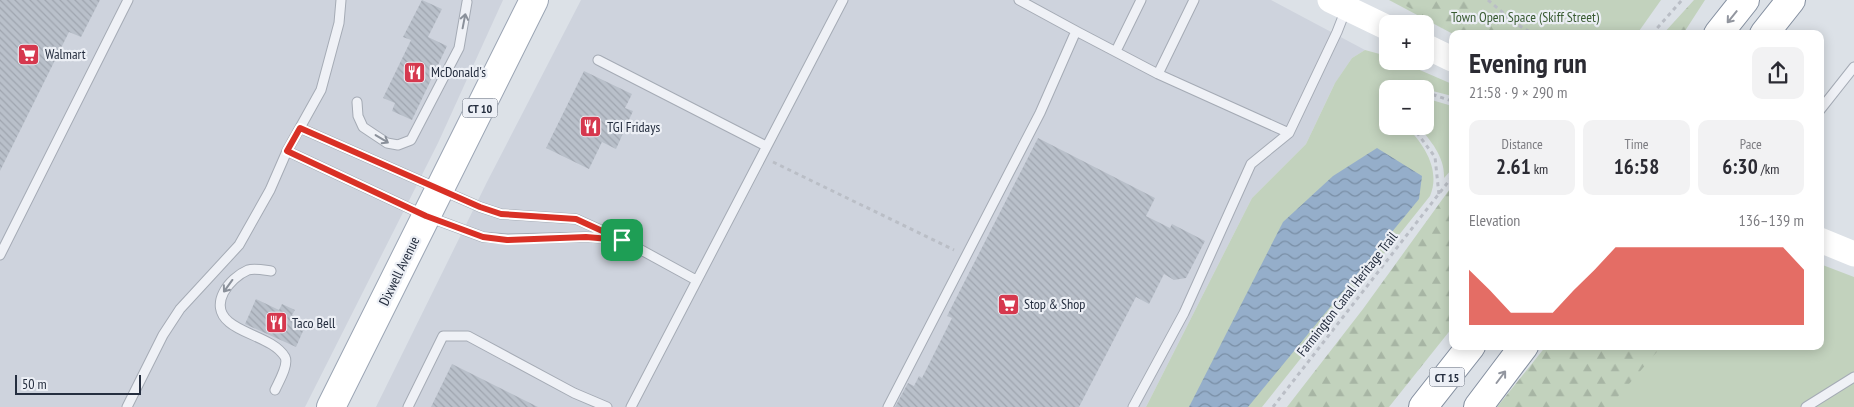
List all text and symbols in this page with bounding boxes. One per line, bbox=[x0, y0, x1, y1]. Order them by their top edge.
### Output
park label: Town Open Space (Skiff Street) bbox=[1451, 8, 1600, 26]
one-way arrow bbox=[1726, 10, 1737, 23]
one-way arrow bbox=[459, 14, 469, 30]
map controls bbox=[1379, 15, 1434, 135]
button: + bbox=[1379, 15, 1434, 70]
supermarket icon: Walmart bbox=[17, 42, 41, 66]
text: Evening run bbox=[1469, 44, 1587, 81]
place label: Walmart bbox=[45, 45, 86, 63]
button: share bbox=[1752, 47, 1804, 99]
restaurant icon: McDonald's bbox=[403, 60, 427, 84]
place label: McDonald's bbox=[431, 63, 486, 81]
button: − bbox=[1379, 80, 1434, 135]
text: 21:58 · 9 × 290 m bbox=[1469, 82, 1567, 102]
road number: CT 10 bbox=[462, 99, 498, 118]
restaurant icon: TGI Fridays bbox=[579, 115, 603, 139]
place label: TGI Fridays bbox=[607, 118, 660, 136]
one-way arrow bbox=[374, 135, 388, 145]
text: Distance bbox=[1502, 135, 1543, 153]
text: Time bbox=[1624, 135, 1649, 153]
text: Pace bbox=[1740, 135, 1762, 153]
text: 2.61 bbox=[1496, 153, 1531, 180]
text: 16:58 bbox=[1614, 153, 1659, 180]
text: 6:30 bbox=[1722, 153, 1758, 180]
text: km bbox=[1531, 160, 1548, 178]
text: /km bbox=[1758, 160, 1779, 178]
text: Elevation bbox=[1469, 210, 1520, 230]
text: 136–139 m bbox=[1739, 210, 1804, 230]
pin bbox=[601, 219, 643, 261]
icon: arrive bbox=[608, 226, 636, 254]
street label: Farmington Canal Heritage Trail bbox=[1293, 228, 1402, 360]
street label: Dixwell Avenue bbox=[375, 233, 424, 308]
one-way arrow bbox=[223, 279, 234, 292]
supermarket icon: Stop & Shop bbox=[996, 292, 1020, 316]
place label: Stop & Shop bbox=[1024, 295, 1085, 313]
restaurant icon: Taco Bell bbox=[264, 311, 288, 335]
place label: Taco Bell bbox=[292, 314, 336, 332]
road number: CT 15 bbox=[1430, 368, 1464, 387]
one-way arrow bbox=[1496, 370, 1506, 384]
scale bar bbox=[15, 372, 141, 395]
text: 50 m bbox=[22, 375, 47, 393]

